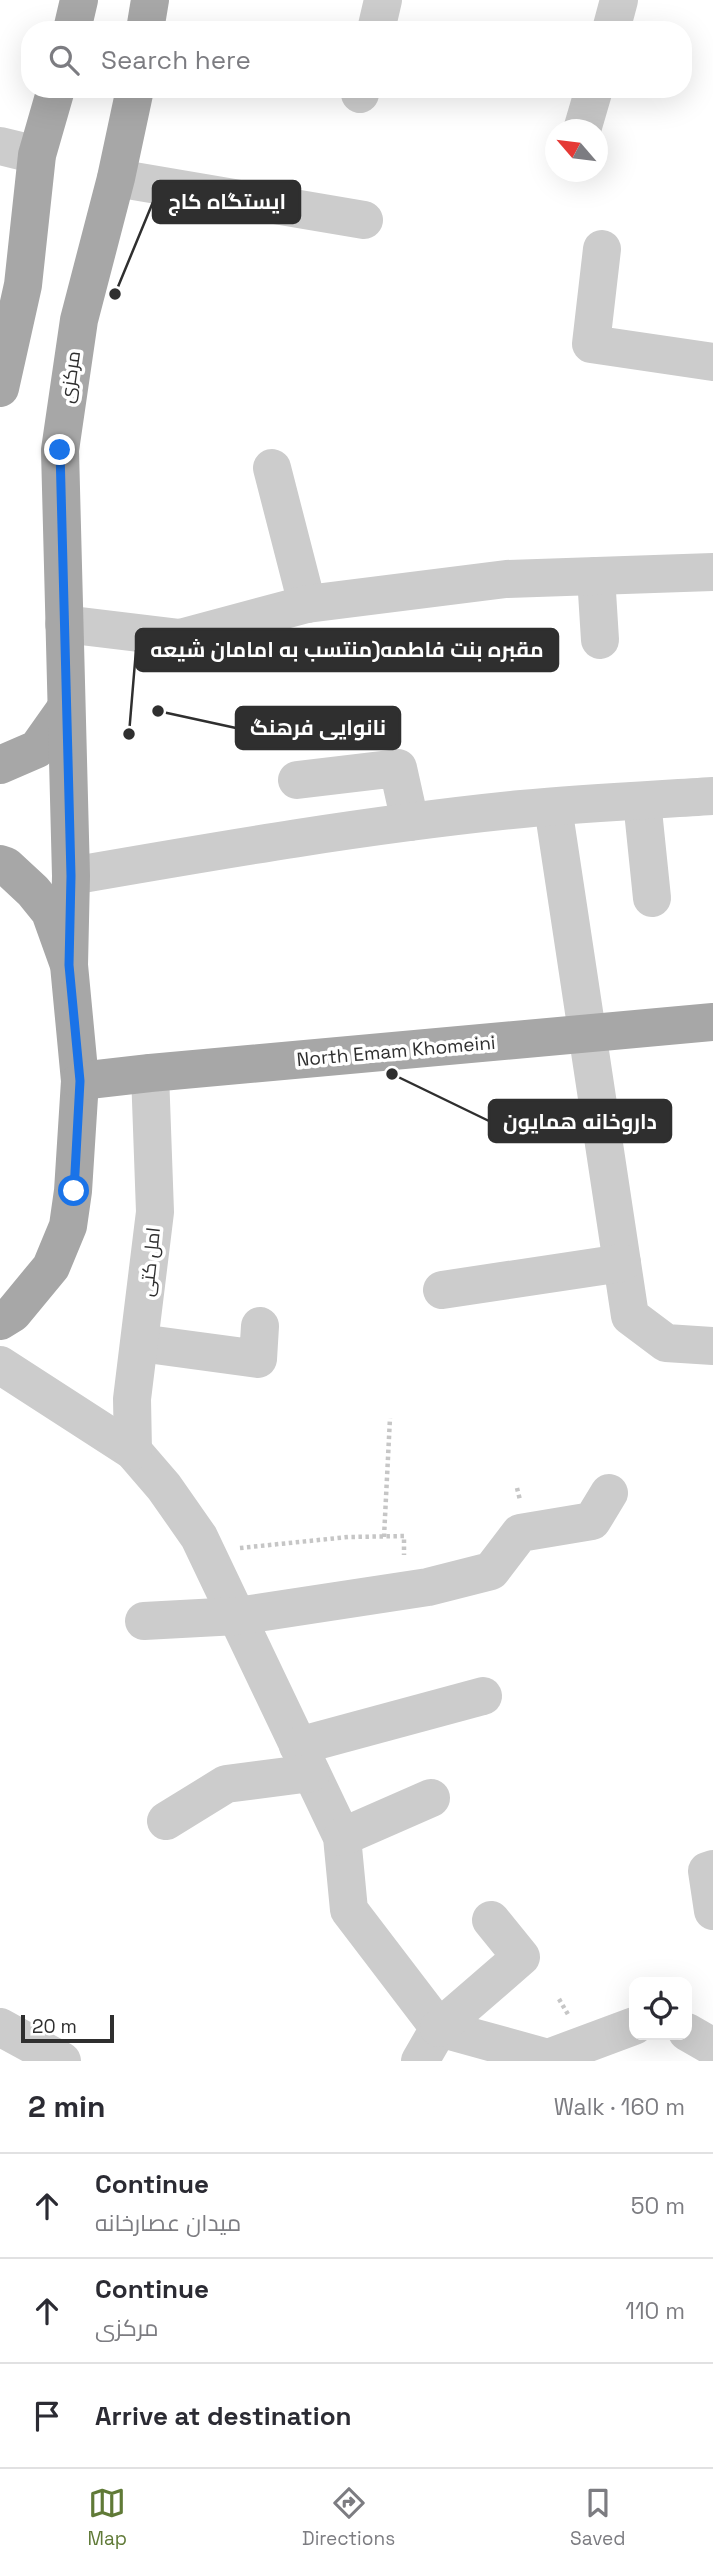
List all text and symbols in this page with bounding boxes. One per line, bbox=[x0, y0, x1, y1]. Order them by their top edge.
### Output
search box bbox=[21, 21, 692, 98]
icon: search bbox=[45, 41, 83, 79]
text: Search here bbox=[101, 43, 251, 77]
north arrow bbox=[545, 119, 608, 182]
callout: ایستگاه کاج bbox=[153, 181, 300, 223]
text: ایستگاه کاج bbox=[168, 188, 286, 216]
street label: مرکزی bbox=[54, 349, 86, 405]
route end bbox=[44, 434, 75, 465]
callout: مقبره بنت فاطمه(منتسب به امامان شیعه bbox=[136, 629, 558, 671]
text: مقبره بنت فاطمه(منتسب به امامان شیعه bbox=[150, 636, 544, 663]
callout: نانوایی فرهنگ bbox=[236, 707, 400, 749]
text: نانوایی فرهنگ bbox=[250, 714, 386, 741]
street label: North Emam Khomeini bbox=[296, 1030, 496, 1072]
callout: داروخانه همایون bbox=[489, 1100, 671, 1142]
text: داروخانه همایون bbox=[503, 1108, 657, 1135]
route start bbox=[58, 1175, 89, 1206]
street label: امل کتی bbox=[134, 1226, 166, 1298]
map controls bbox=[629, 1977, 692, 2040]
button: locate bbox=[629, 1977, 692, 2040]
scale bar bbox=[21, 2012, 114, 2044]
text: 20 m bbox=[32, 2014, 77, 2039]
text: 2 min bbox=[28, 2087, 106, 2126]
text: Walk · 160 m bbox=[554, 2092, 685, 2122]
text: Continue bbox=[95, 2167, 209, 2201]
icon: ahead bbox=[28, 2187, 66, 2225]
text: 50 m bbox=[631, 2191, 685, 2221]
text: میدان عصارخانه bbox=[95, 2208, 241, 2238]
text: Continue bbox=[95, 2272, 209, 2306]
icon: ahead bbox=[28, 2292, 66, 2330]
text: 110 m bbox=[625, 2296, 685, 2326]
text: مرکزی bbox=[95, 2313, 159, 2343]
icon: arrive bbox=[28, 2397, 66, 2435]
text: Arrive at destination bbox=[95, 2399, 352, 2433]
tab: Map bbox=[87, 2484, 127, 2551]
tab: Directions bbox=[302, 2484, 395, 2551]
tab: Saved bbox=[570, 2484, 626, 2551]

